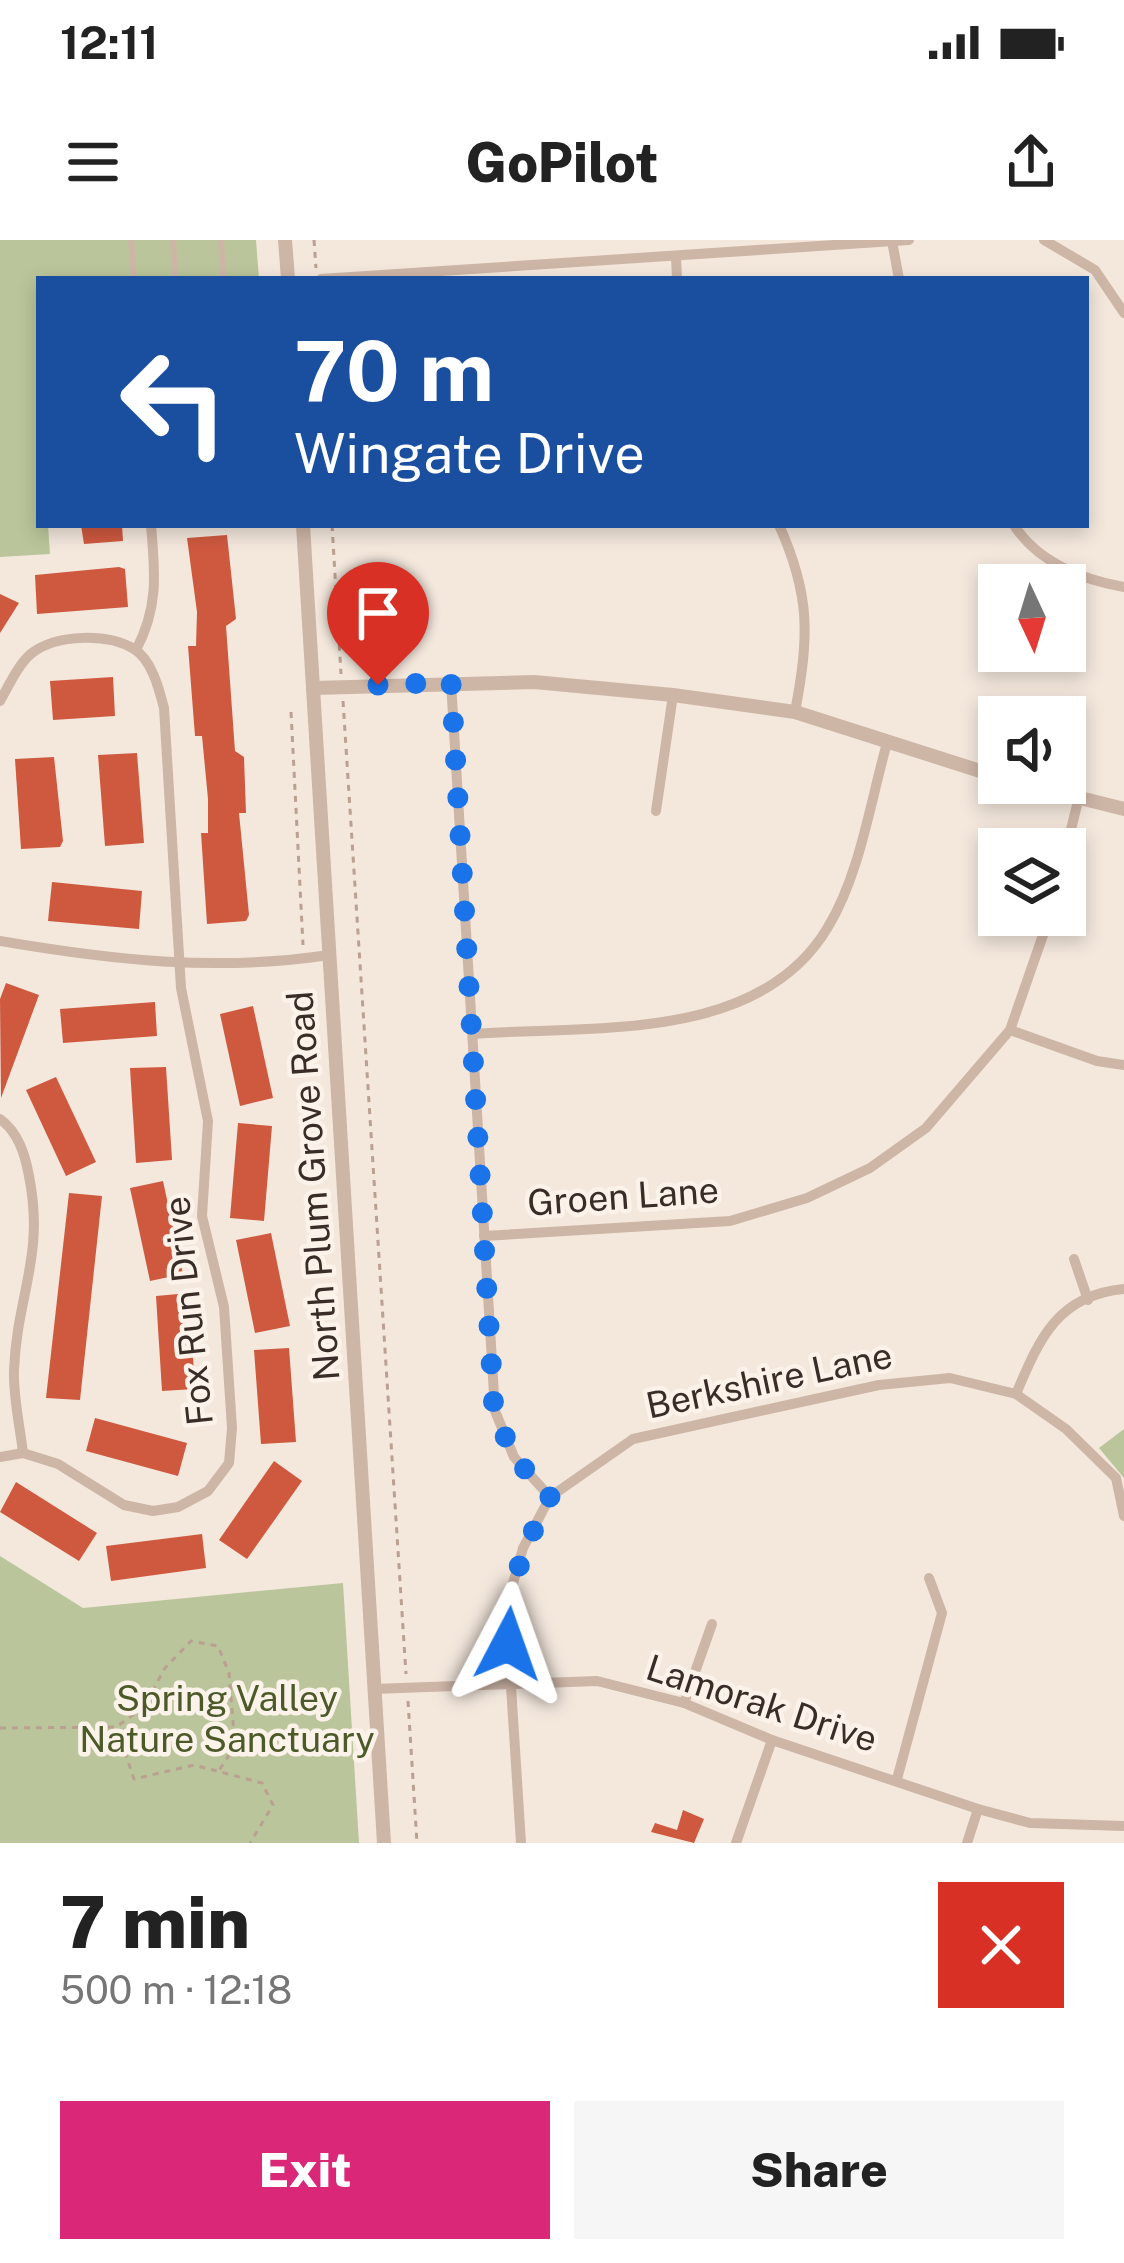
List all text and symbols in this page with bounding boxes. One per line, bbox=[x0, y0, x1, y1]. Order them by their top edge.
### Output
text: 12:11 bbox=[60, 16, 158, 69]
icon: menu bbox=[60, 129, 126, 195]
icon: share bbox=[998, 129, 1064, 195]
text: GoPilot bbox=[465, 131, 659, 194]
text: 70 m bbox=[294, 321, 494, 420]
icon: left bbox=[96, 324, 252, 480]
text: Wingate Drive bbox=[294, 422, 645, 485]
pin bbox=[327, 562, 429, 685]
north arrow bbox=[978, 564, 1086, 672]
map controls bbox=[978, 564, 1086, 936]
icon: arrive bbox=[345, 580, 411, 646]
button: sound bbox=[978, 696, 1086, 804]
button: layers bbox=[978, 828, 1086, 936]
street label: North Plum Grove Road bbox=[278, 990, 348, 1382]
street label: Groen Lane bbox=[526, 1168, 720, 1224]
street label: Fox Run Drive bbox=[155, 1195, 221, 1427]
street label: Berkshire Lane bbox=[642, 1333, 896, 1427]
position arrow bbox=[445, 1581, 571, 1707]
street label: Lamorak Drive bbox=[641, 1646, 883, 1760]
park label: Spring Valley Nature Sanctuary bbox=[79, 1677, 375, 1760]
text: 7 min bbox=[60, 1880, 250, 1964]
button: close bbox=[938, 1882, 1064, 2008]
text: 500 m · 12:18 bbox=[60, 1967, 292, 2013]
button: Exit bbox=[60, 2101, 550, 2239]
button: Share bbox=[574, 2101, 1064, 2239]

